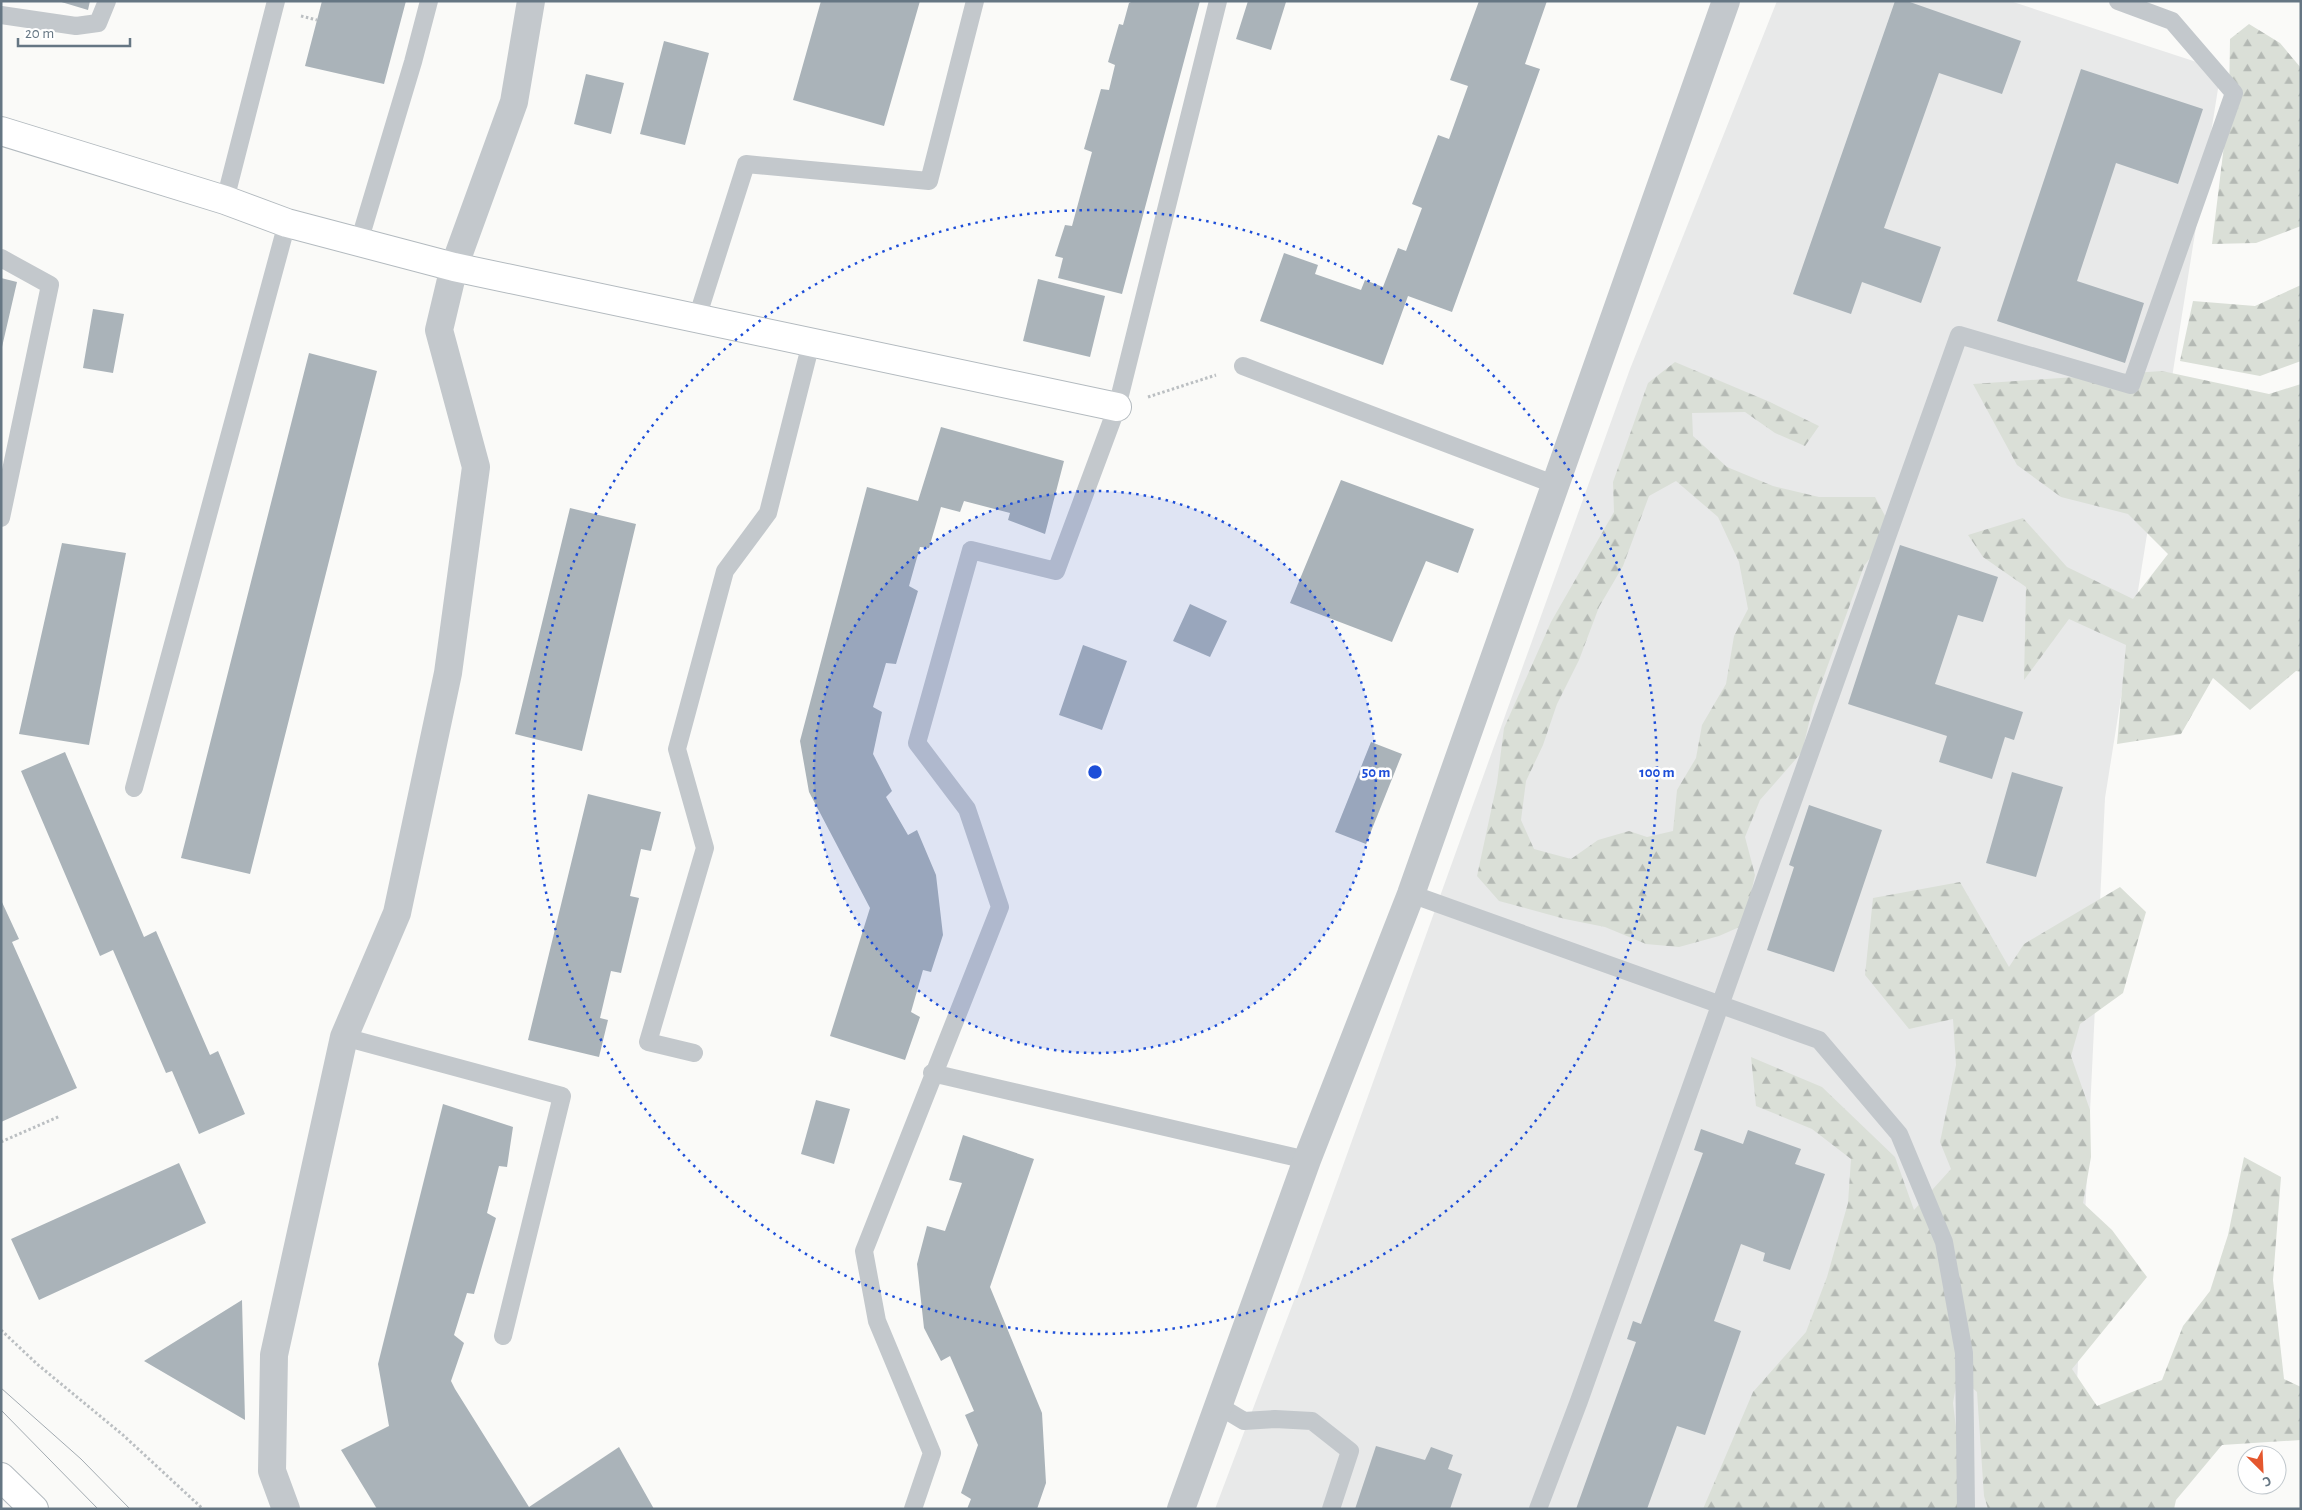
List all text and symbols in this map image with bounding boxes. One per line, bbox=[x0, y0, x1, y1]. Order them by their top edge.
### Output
scale bar bbox=[18, 15, 130, 47]
text: 20 m bbox=[25, 26, 54, 41]
centre of rings bbox=[1086, 763, 1104, 781]
text: 50 m bbox=[1362, 765, 1390, 780]
text: 100 m bbox=[1639, 765, 1675, 780]
north arrow bbox=[2237, 1445, 2287, 1495]
text: С bbox=[2260, 1473, 2273, 1489]

